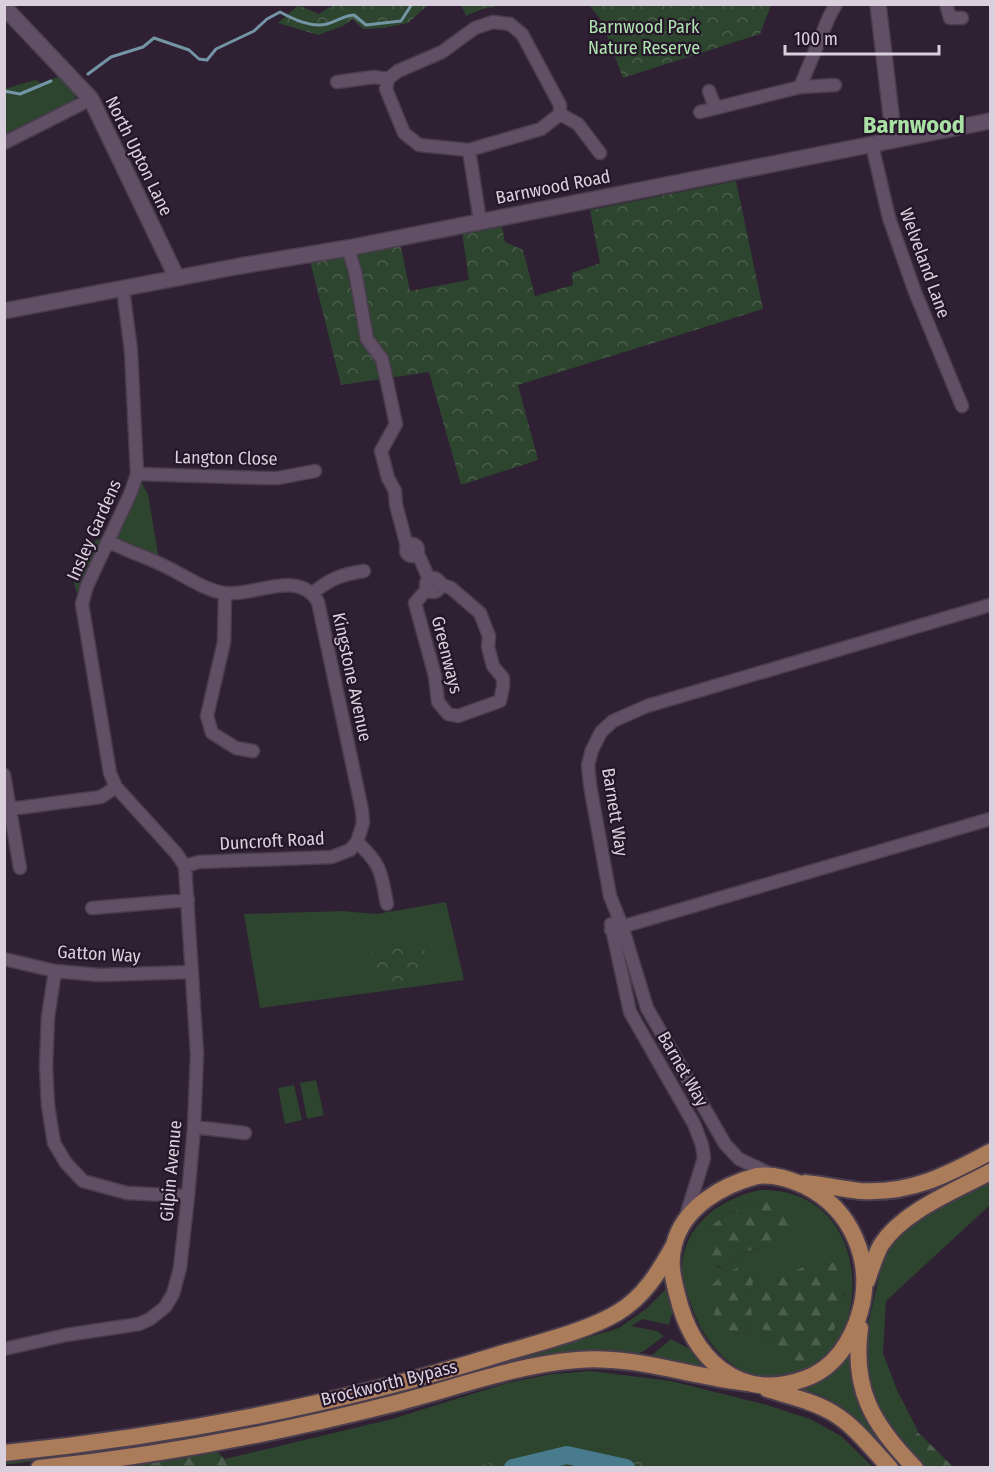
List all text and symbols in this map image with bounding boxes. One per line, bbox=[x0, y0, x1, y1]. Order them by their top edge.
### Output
park label: Barnwood Park Nature Reserve bbox=[588, 16, 700, 59]
scale bar bbox=[785, 18, 940, 56]
text: 100 m bbox=[794, 28, 838, 50]
street label: North Upton Lane bbox=[101, 93, 177, 219]
district label: Barnwood bbox=[863, 111, 965, 139]
street label: Barnwood Road bbox=[494, 165, 612, 209]
street label: Welveland Lane bbox=[895, 205, 955, 321]
street label: Langton Close bbox=[174, 446, 278, 470]
street label: Insley Gardens bbox=[62, 476, 126, 584]
street label: Kingstone Avenue bbox=[328, 610, 376, 744]
street label: Greenways bbox=[427, 614, 467, 696]
street label: Barnett Way bbox=[597, 766, 633, 858]
street label: Duncroft Road bbox=[219, 827, 325, 855]
street label: Gatton Way bbox=[57, 941, 141, 967]
street label: Barnet Way bbox=[653, 1028, 713, 1110]
street label: Gilpin Avenue bbox=[156, 1119, 186, 1223]
street label: Brockworth Bypass bbox=[319, 1355, 460, 1411]

